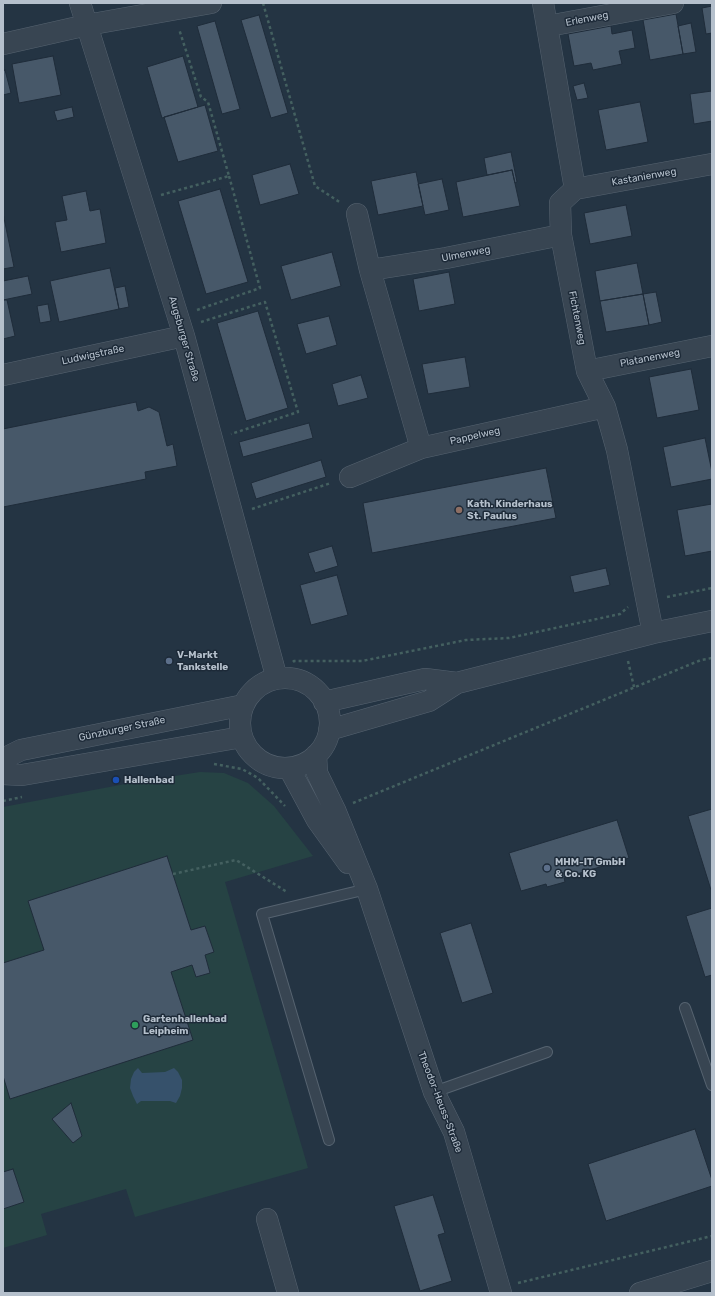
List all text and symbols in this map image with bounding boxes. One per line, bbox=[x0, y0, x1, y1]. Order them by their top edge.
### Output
street label: Erlenweg bbox=[565, 9, 609, 29]
street label: Kastanienweg bbox=[611, 165, 677, 189]
street label: Ulmenweg bbox=[441, 243, 491, 265]
street label: Fichtenweg bbox=[566, 290, 588, 346]
street label: Augsburger Straße bbox=[166, 295, 202, 383]
street label: Ludwigstraße bbox=[61, 343, 125, 367]
street label: Platanenweg bbox=[619, 346, 681, 370]
street label: Pappelweg bbox=[449, 424, 501, 448]
place label: Kath. Kinderhaus St. Paulus bbox=[467, 498, 553, 522]
marker: Kath. Kinderhaus St. Paulus bbox=[454, 505, 464, 515]
place label: V-Markt Tankstelle bbox=[177, 649, 228, 672]
marker: V-Markt Tankstelle bbox=[164, 656, 174, 666]
street label: Günzburger Straße bbox=[78, 714, 166, 744]
place label: Hallenbad bbox=[124, 774, 174, 786]
marker: Hallenbad bbox=[111, 775, 121, 785]
place label: MHM-IT GmbH & Co. KG bbox=[555, 856, 626, 880]
marker: MHM-IT GmbH & Co. KG bbox=[542, 863, 552, 873]
place label: Gartenhallenbad Leipheim bbox=[143, 1013, 227, 1036]
marker: Gartenhallenbad Leipheim bbox=[130, 1020, 140, 1030]
street label: Theodor-Heuss-Straße bbox=[415, 1050, 465, 1154]

